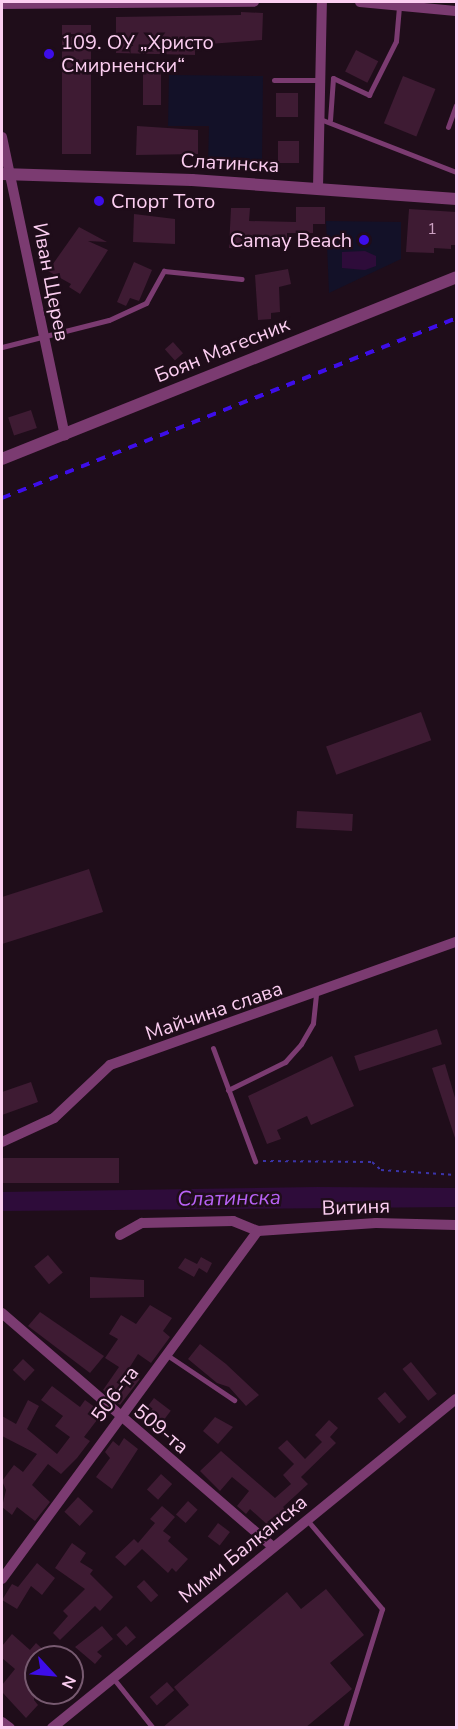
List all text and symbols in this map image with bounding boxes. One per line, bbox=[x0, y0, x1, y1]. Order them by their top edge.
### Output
place label: 109. ОУ „Христо Смирненски“ bbox=[61, 30, 214, 77]
marker: 109. ОУ „Христо Смирненски“ bbox=[42, 47, 56, 61]
street label: Слатинска bbox=[180, 148, 280, 178]
place label: Спорт Тото bbox=[111, 189, 215, 213]
marker: Спорт Тото bbox=[92, 194, 106, 208]
house number: 1 bbox=[427, 219, 437, 239]
street label: Иван Щерев bbox=[28, 221, 74, 343]
place label: Camay Beach bbox=[230, 228, 352, 252]
marker: Camay Beach bbox=[357, 233, 371, 247]
street label: Боян Магесник bbox=[151, 312, 293, 388]
street label: Майчина слава bbox=[142, 976, 286, 1046]
water label: Слатинска bbox=[177, 1184, 281, 1212]
street label: Витиня bbox=[321, 1194, 391, 1220]
street label: 506-та bbox=[86, 1361, 144, 1427]
street label: 509-та bbox=[129, 1399, 193, 1459]
street label: Мими Балканска bbox=[174, 1490, 312, 1608]
north arrow bbox=[24, 1645, 84, 1705]
text: N bbox=[56, 1672, 81, 1692]

